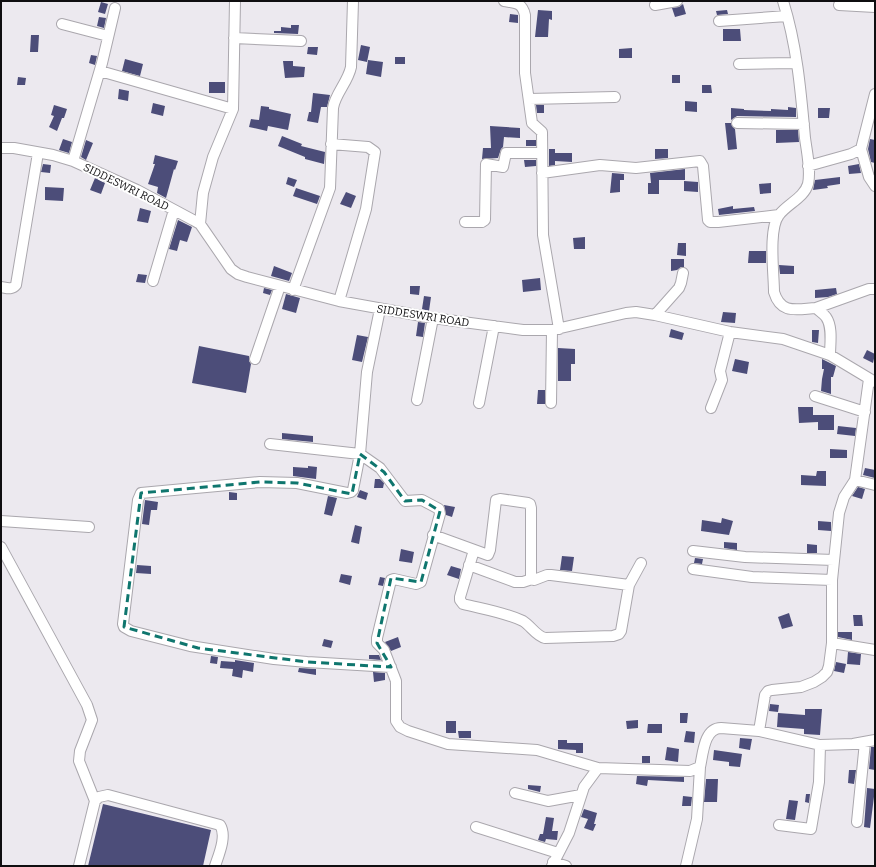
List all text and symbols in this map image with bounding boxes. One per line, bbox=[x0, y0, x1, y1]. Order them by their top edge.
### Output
street label: SIDDESWRI ROAD bbox=[81, 161, 171, 213]
street label: SIDDESWRI ROAD bbox=[376, 302, 470, 330]

